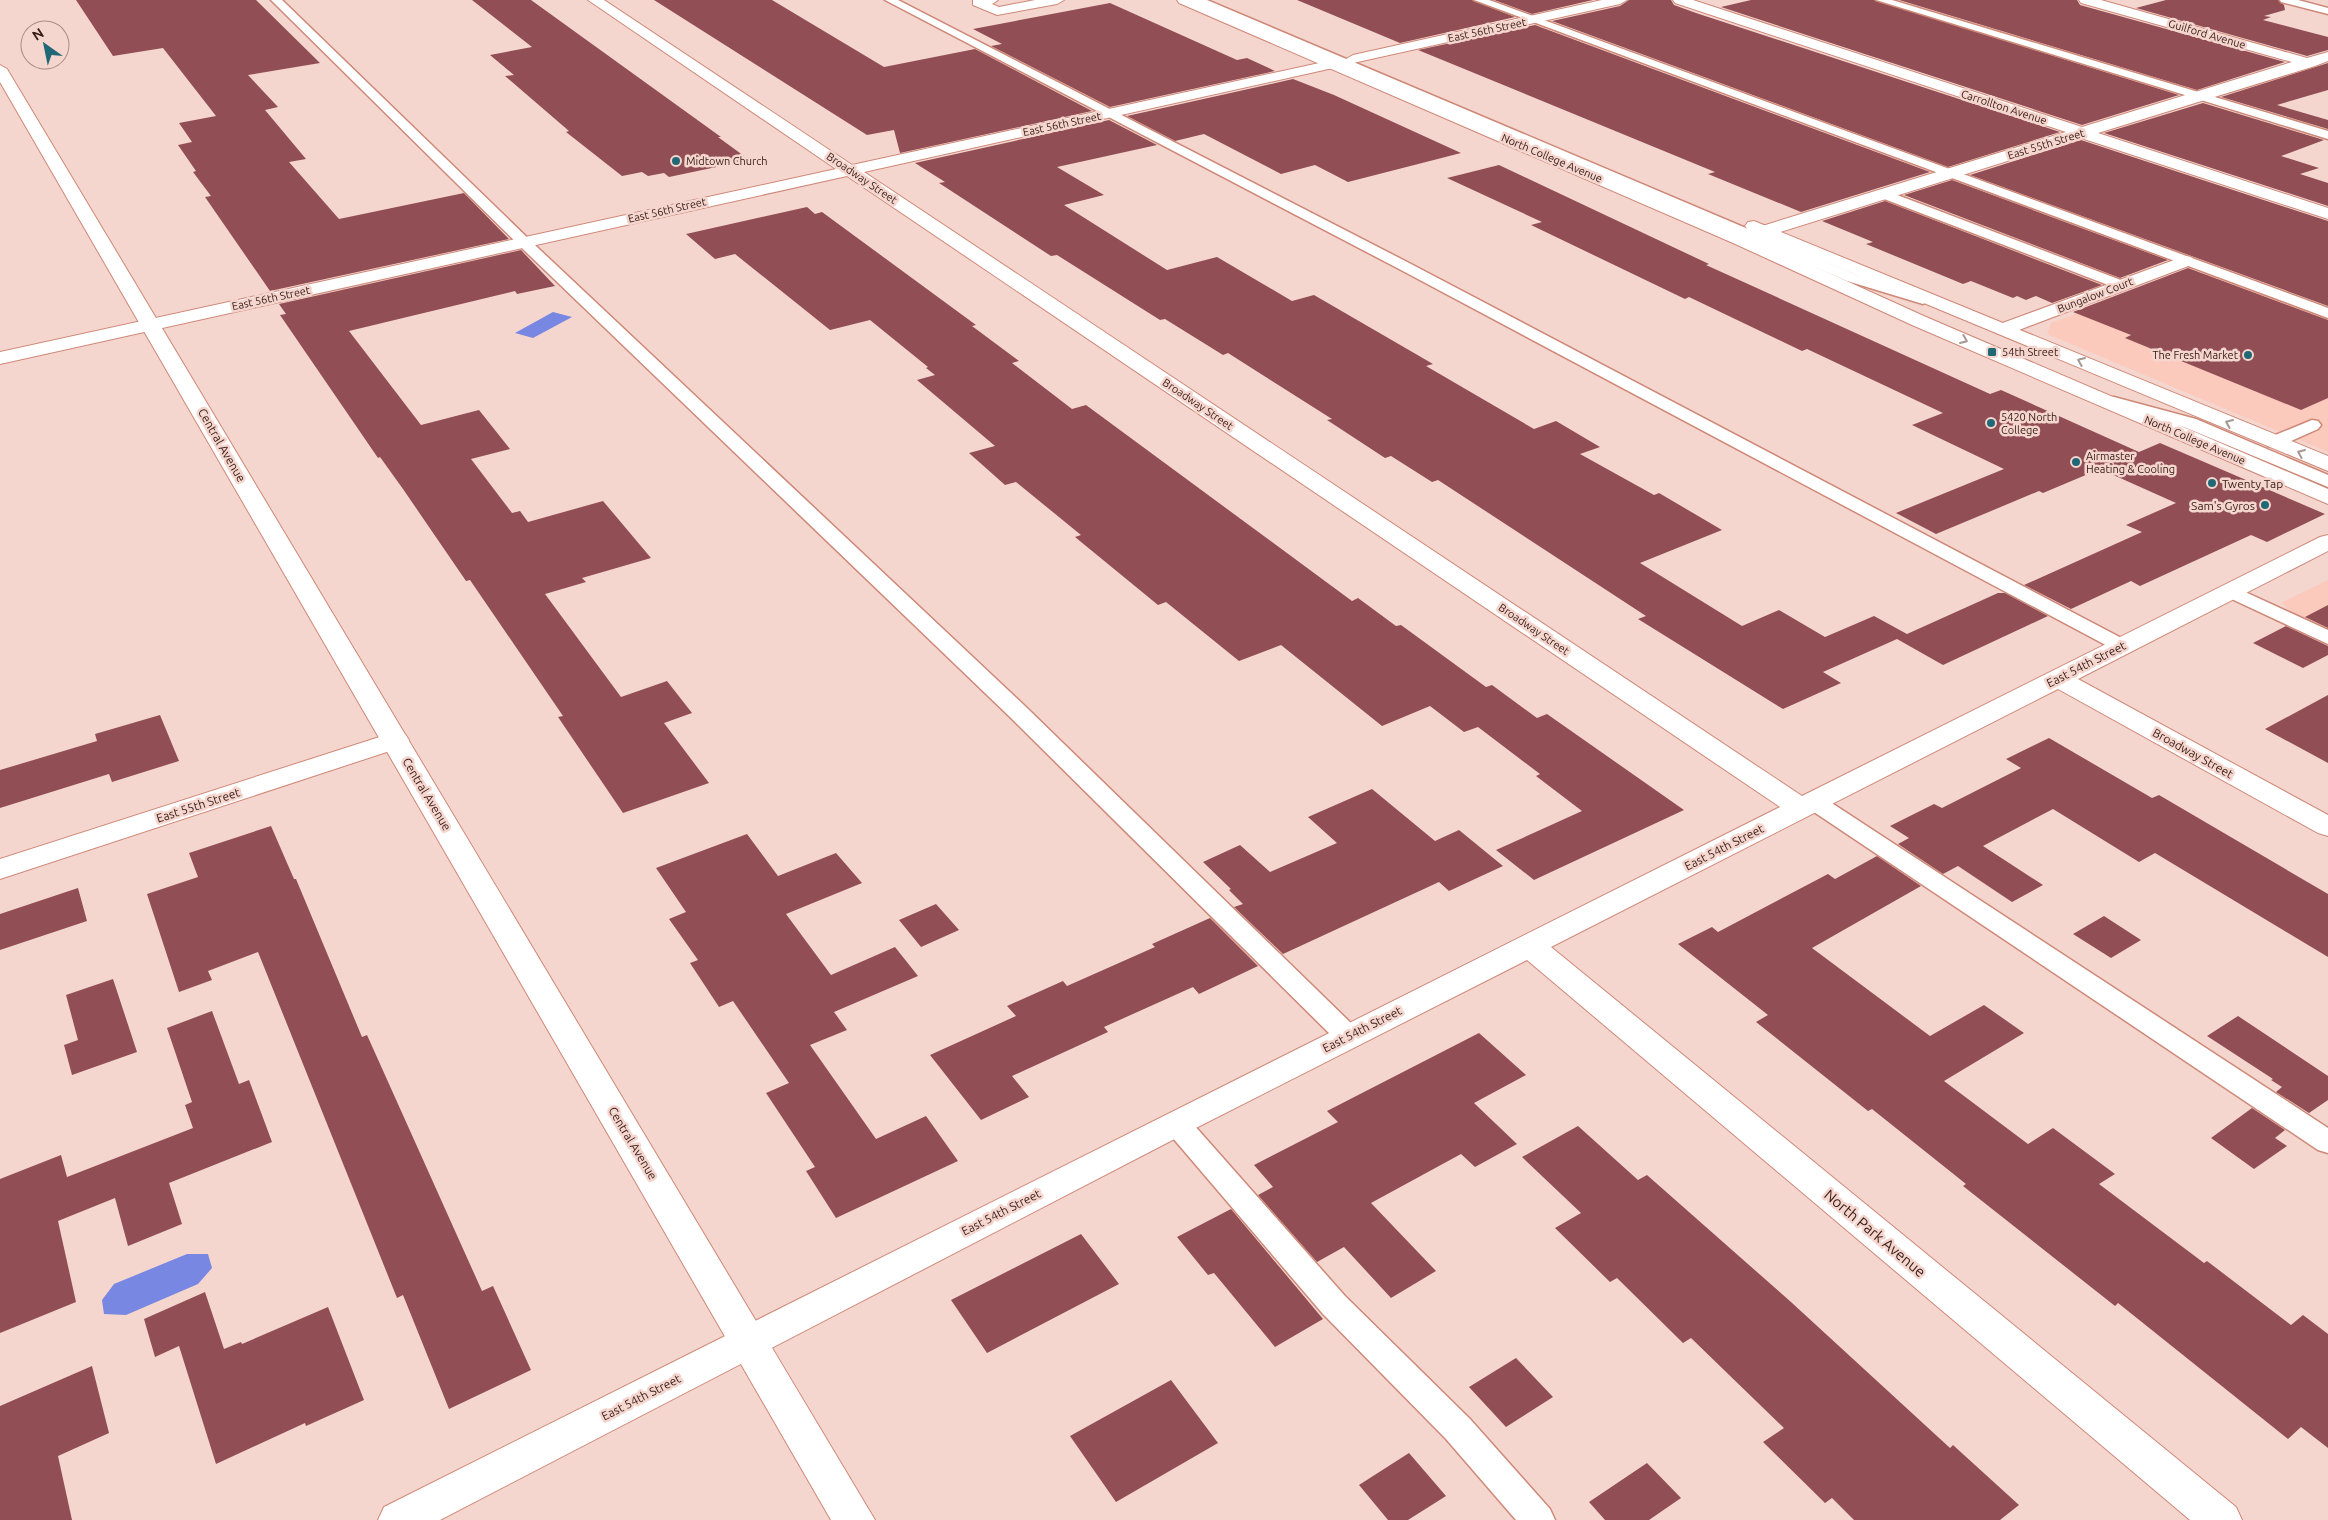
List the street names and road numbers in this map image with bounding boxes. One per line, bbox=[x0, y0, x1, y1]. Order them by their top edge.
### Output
street label: East 56th Street bbox=[1447, 16, 1528, 44]
street label: Guilford Avenue bbox=[2167, 17, 2247, 51]
street label: Carrollton Avenue bbox=[1960, 87, 2048, 127]
street label: East 56th Street bbox=[1022, 110, 1103, 138]
street label: East 55th Street bbox=[2006, 126, 2086, 161]
street label: North College Avenue bbox=[1500, 131, 1604, 185]
street label: Broadway Street bbox=[824, 150, 900, 206]
street label: East 56th Street bbox=[627, 195, 708, 225]
street label: Bungalow Court bbox=[2056, 275, 2135, 315]
street label: East 56th Street bbox=[231, 284, 312, 312]
street label: Broadway Street bbox=[1160, 376, 1236, 432]
street label: Central Avenue bbox=[196, 406, 248, 484]
street label: North College Avenue bbox=[2143, 413, 2247, 467]
street label: Broadway Street bbox=[1496, 601, 1572, 657]
street label: East 54th Street bbox=[2044, 638, 2128, 690]
street label: Broadway Street bbox=[2151, 726, 2236, 781]
street label: Central Avenue bbox=[400, 755, 454, 833]
street label: East 55th Street bbox=[155, 785, 242, 825]
street label: East 54th Street bbox=[1682, 821, 1766, 873]
street label: East 54th Street bbox=[1320, 1003, 1404, 1055]
street label: Central Avenue bbox=[606, 1104, 660, 1182]
street label: East 54th Street bbox=[959, 1186, 1043, 1238]
street label: North Park Avenue bbox=[1821, 1186, 1929, 1280]
street label: East 54th Street bbox=[599, 1371, 683, 1423]

